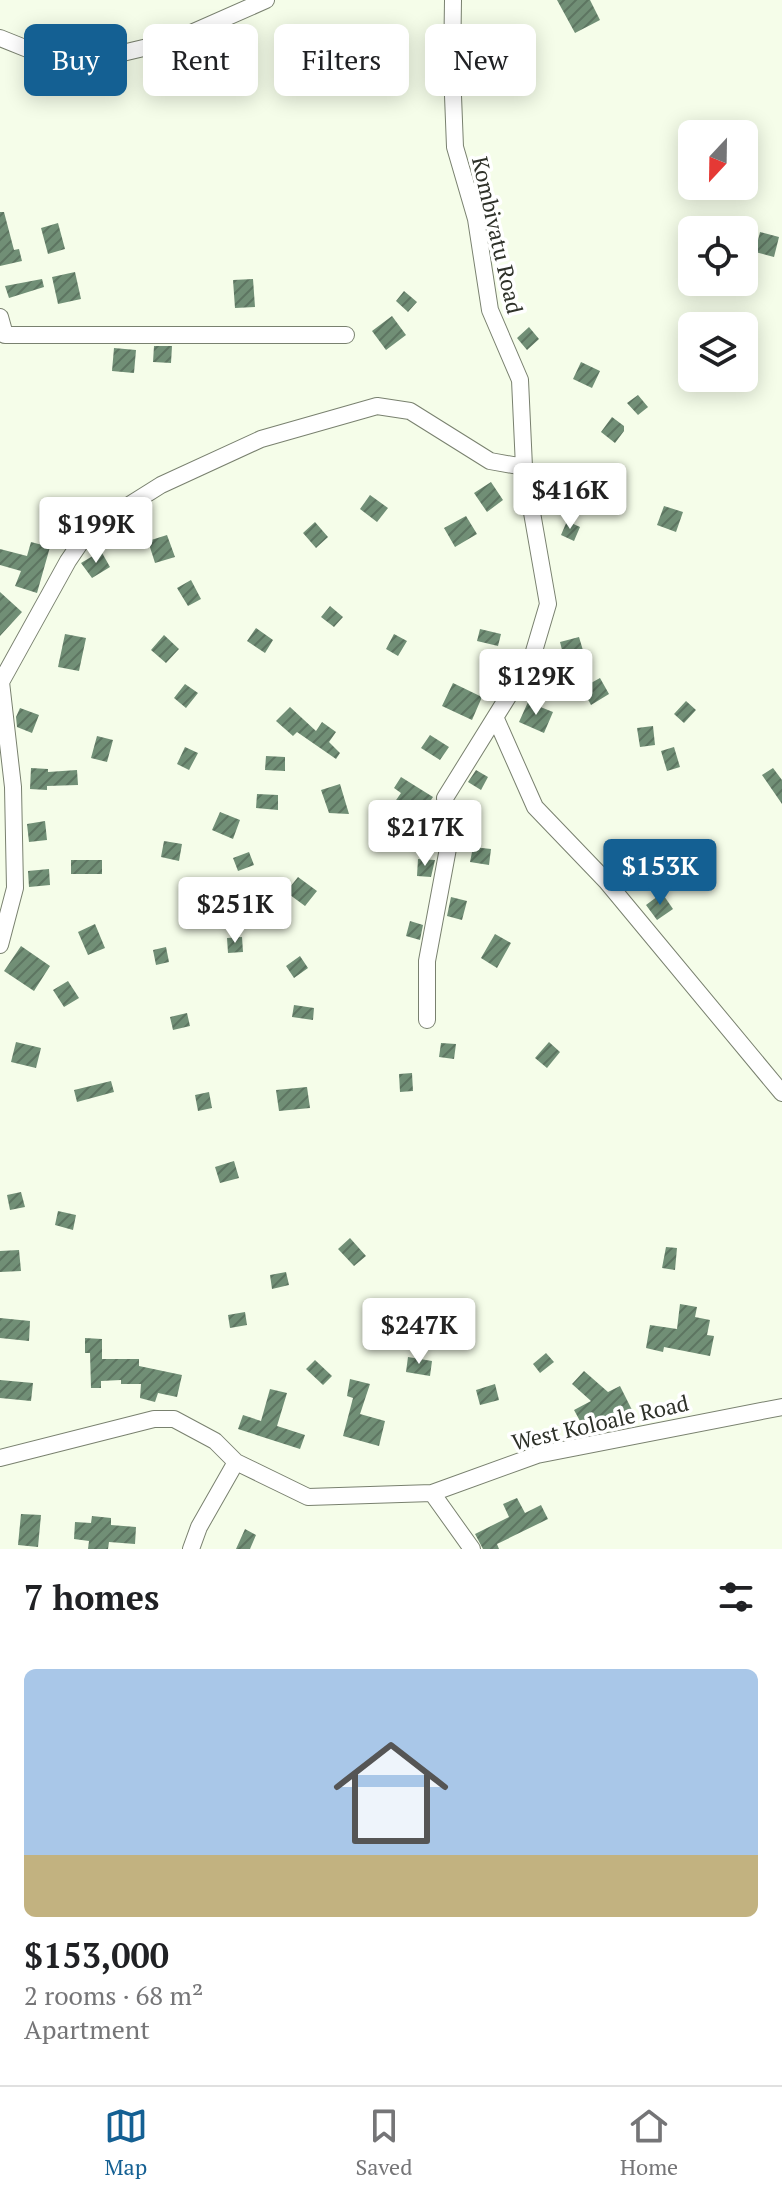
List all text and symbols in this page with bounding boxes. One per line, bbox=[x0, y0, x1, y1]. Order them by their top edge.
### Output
chip: Buy bbox=[24, 24, 127, 96]
chip: Rent bbox=[143, 24, 258, 96]
chip: Filters bbox=[274, 24, 409, 96]
chip: New bbox=[425, 24, 536, 96]
north arrow bbox=[678, 120, 758, 200]
map controls bbox=[678, 120, 758, 392]
street label: Kombivatu Road bbox=[466, 154, 530, 316]
button: locate bbox=[678, 216, 758, 296]
button: layers bbox=[678, 312, 758, 392]
pin: $416K bbox=[514, 463, 626, 531]
text: $416K bbox=[531, 472, 609, 506]
pin: $199K bbox=[40, 497, 152, 565]
text: $199K bbox=[57, 506, 135, 540]
pin: $129K bbox=[480, 649, 592, 717]
text: $129K bbox=[497, 658, 575, 692]
pin: $217K bbox=[369, 800, 481, 868]
text: $217K bbox=[386, 809, 464, 843]
pin: $153K bbox=[604, 839, 716, 907]
text: $153K bbox=[621, 848, 699, 882]
pin: $251K bbox=[179, 877, 291, 945]
text: $251K bbox=[196, 886, 274, 920]
pin: $247K bbox=[363, 1298, 475, 1366]
text: $247K bbox=[380, 1307, 458, 1341]
street label: West Koloale Road bbox=[509, 1388, 691, 1456]
text: 7 homes bbox=[24, 1575, 159, 1620]
icon: filters bbox=[714, 1575, 758, 1619]
icon: home bbox=[319, 1721, 463, 1865]
text: $153,000 bbox=[24, 1933, 169, 1978]
text: 2 rooms · 68 m² bbox=[24, 1978, 203, 2012]
text: Apartment bbox=[24, 2012, 150, 2046]
tab: Map bbox=[104, 2104, 148, 2181]
tab: Saved bbox=[355, 2104, 412, 2181]
tab: Home bbox=[620, 2104, 678, 2181]

